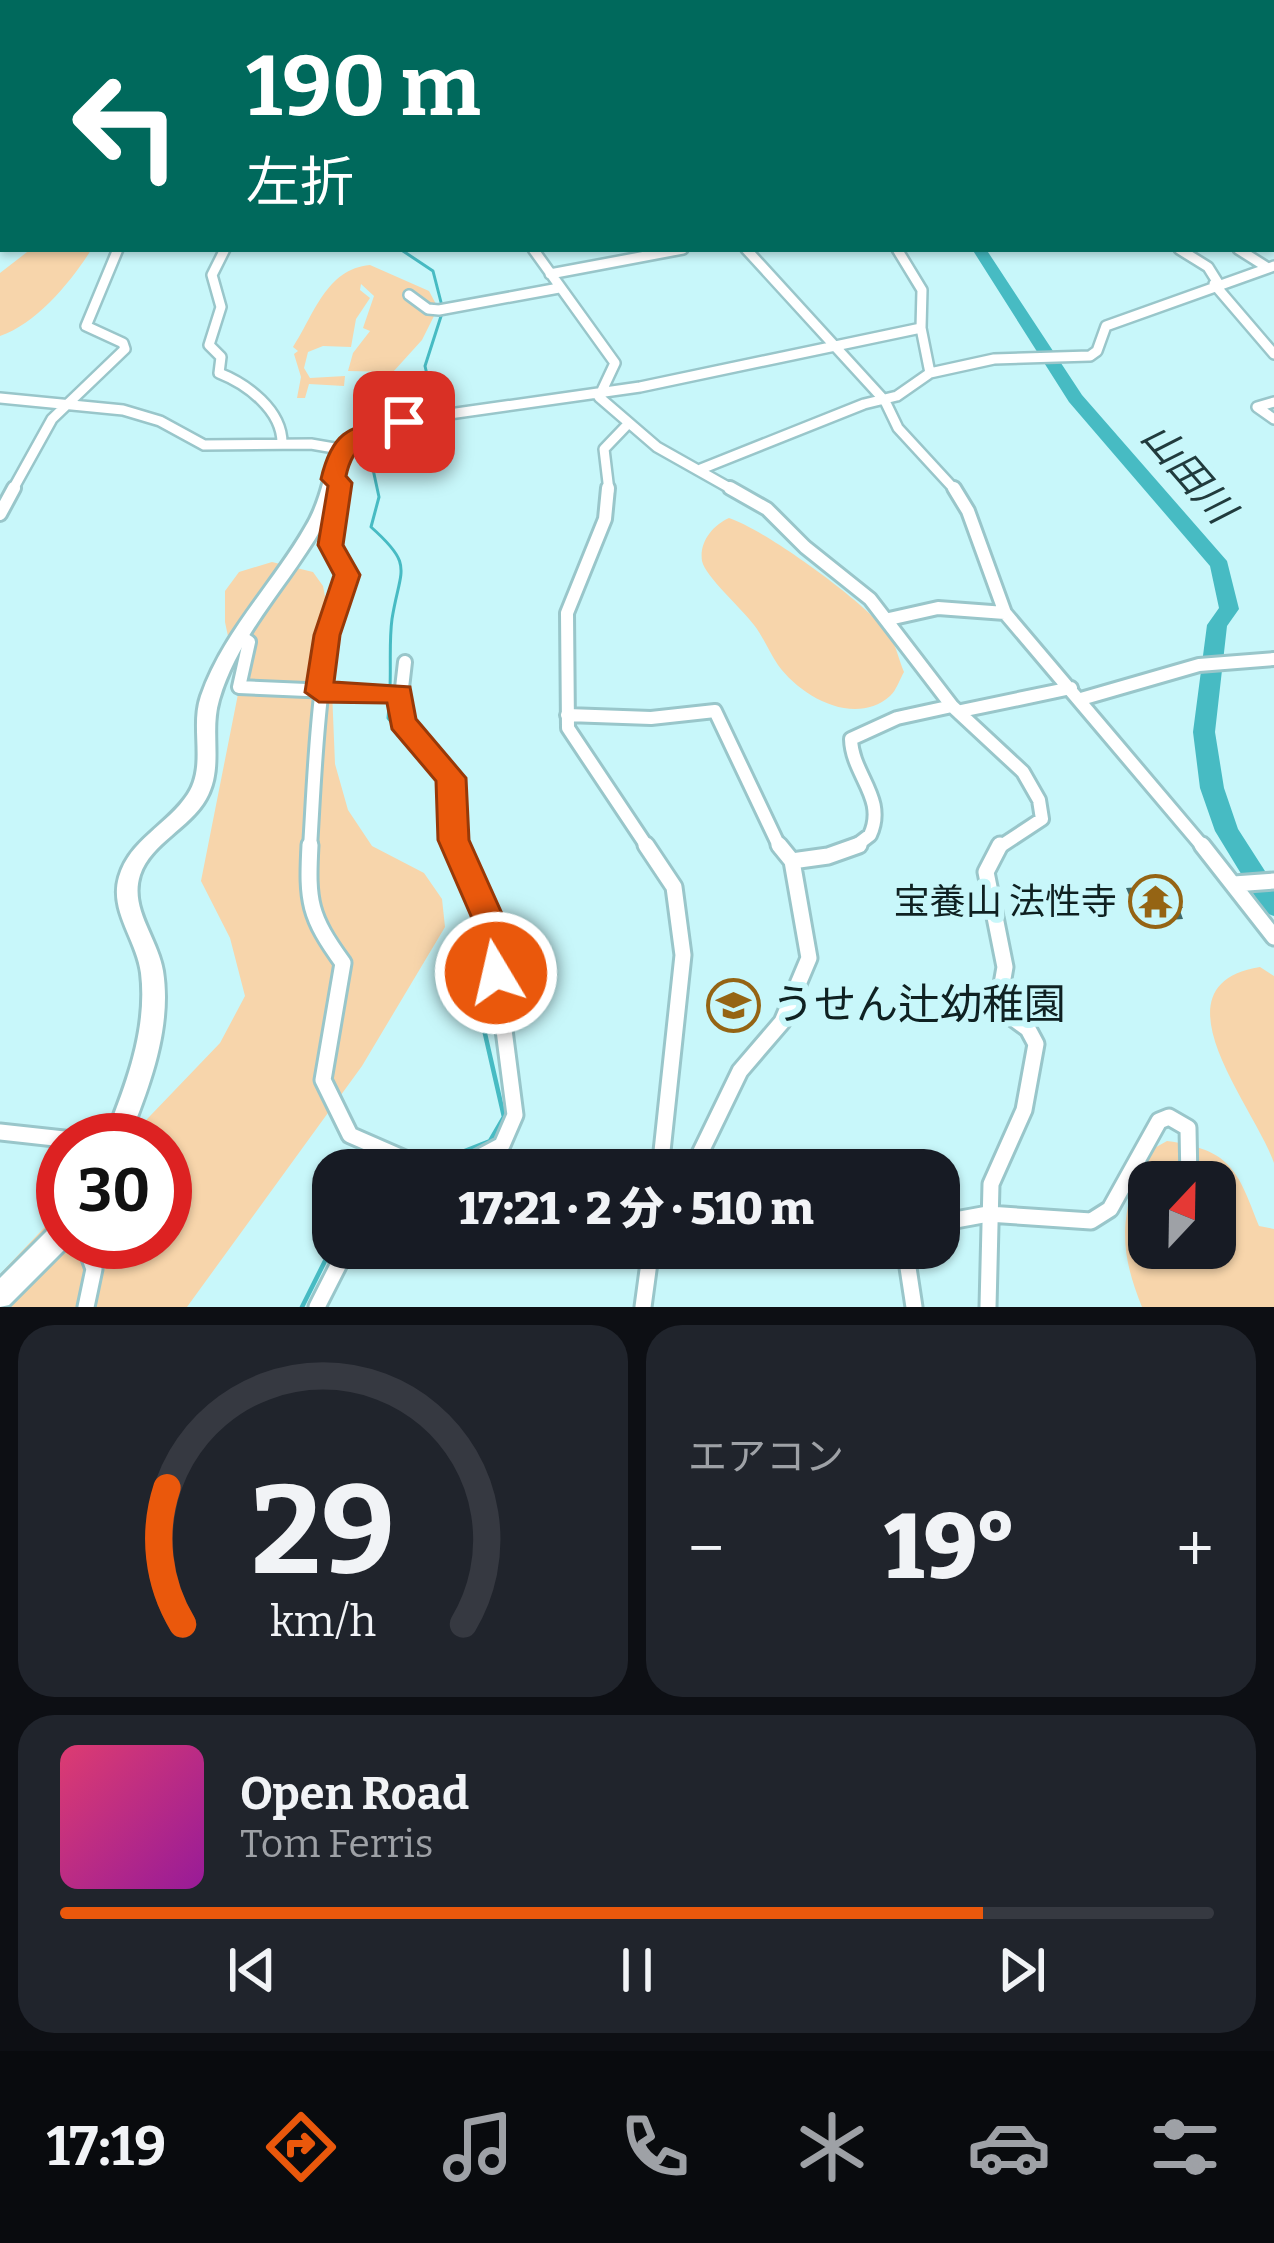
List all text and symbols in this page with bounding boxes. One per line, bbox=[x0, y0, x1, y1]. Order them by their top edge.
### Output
text: 190 m bbox=[246, 36, 481, 137]
icon: left bbox=[48, 48, 204, 204]
text: 左折 bbox=[246, 151, 354, 215]
pin bbox=[353, 371, 455, 473]
icon: arrive bbox=[371, 389, 437, 455]
water label: 山田川 bbox=[1132, 414, 1246, 535]
temple icon: 宝養山 法性寺 bbox=[1128, 874, 1184, 930]
place label: 宝養山 法性寺 bbox=[894, 880, 1117, 924]
position arrow bbox=[433, 910, 559, 1036]
school or university icon: うせん辻幼稚園 bbox=[705, 977, 761, 1033]
place label: うせん辻幼稚園 bbox=[772, 980, 1066, 1030]
speed limit sign: 30 bbox=[36, 1113, 192, 1269]
north arrow bbox=[1128, 1161, 1236, 1269]
map controls bbox=[1128, 1161, 1236, 1269]
text: 17:21 · 2 分 · 510 m bbox=[458, 1182, 814, 1236]
text: エアコン bbox=[688, 1434, 844, 1480]
text: 29 bbox=[251, 1456, 395, 1606]
text: 19° bbox=[884, 1494, 1017, 1602]
text: − bbox=[688, 1509, 724, 1588]
text: + bbox=[1176, 1509, 1214, 1588]
text: km/h bbox=[270, 1596, 376, 1647]
text: Open Road bbox=[240, 1767, 469, 1821]
text: Tom Ferris bbox=[240, 1821, 433, 1867]
icon: previous bbox=[219, 1937, 285, 2003]
icon: pause bbox=[604, 1937, 670, 2003]
icon: next bbox=[989, 1937, 1055, 2003]
icon: directions bbox=[259, 2105, 343, 2189]
icon: music bbox=[436, 2105, 520, 2189]
icon: phone bbox=[613, 2105, 697, 2189]
icon: climate bbox=[790, 2105, 874, 2189]
icon: car bbox=[967, 2105, 1051, 2189]
icon: filters bbox=[1143, 2105, 1227, 2189]
text: 17:19 bbox=[46, 2115, 166, 2179]

